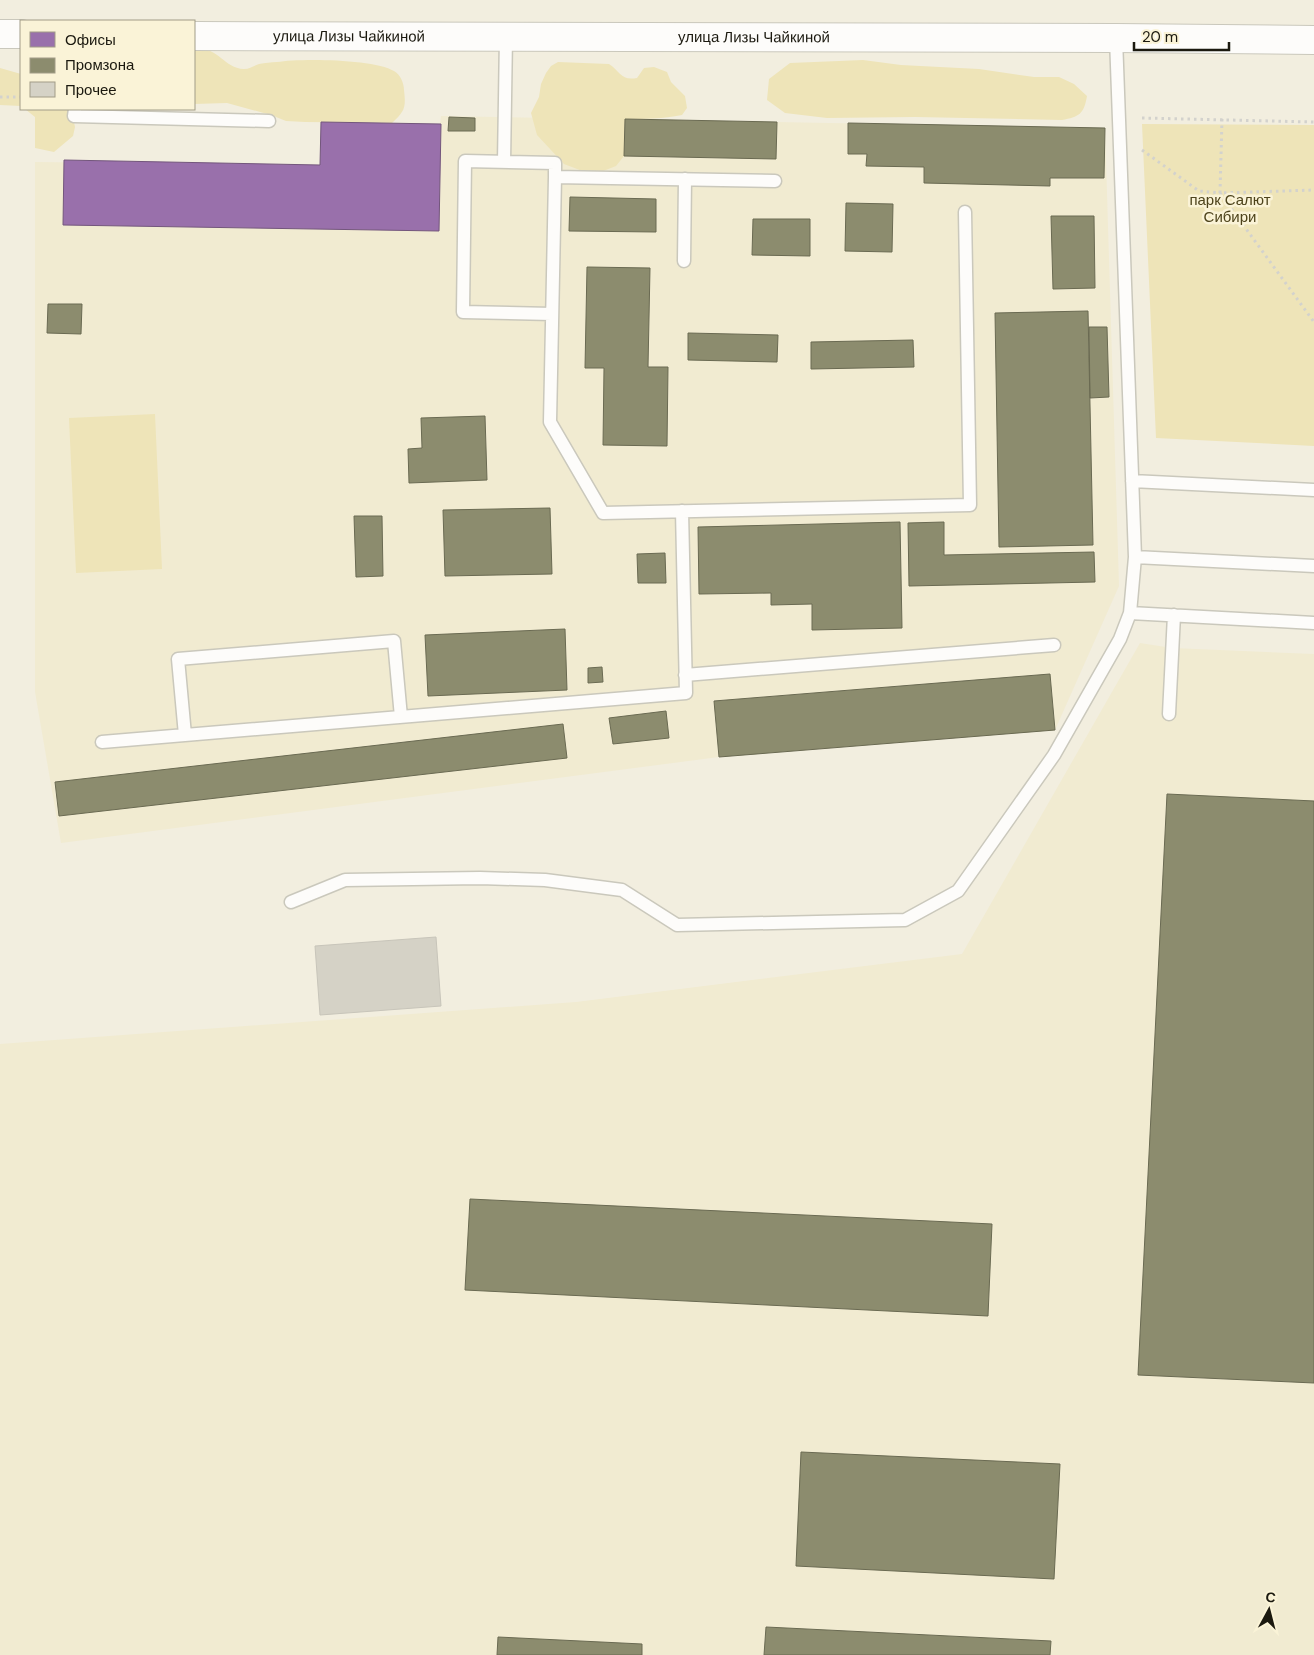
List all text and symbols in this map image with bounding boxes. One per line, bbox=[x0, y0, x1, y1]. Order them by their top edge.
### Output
legend bbox=[20, 20, 195, 110]
scale bar bbox=[1134, 20, 1229, 52]
street label: улица Лизы Чайкиной bbox=[273, 26, 425, 47]
street label: улица Лизы Чайкиной bbox=[678, 27, 830, 47]
text: 20 m bbox=[1142, 27, 1178, 47]
text: Офисы bbox=[65, 30, 116, 50]
text: Промзона bbox=[65, 55, 135, 75]
text: Прочее bbox=[65, 80, 117, 100]
park label: парк Салют Сибири bbox=[1189, 190, 1271, 227]
north arrow bbox=[1244, 1585, 1294, 1635]
text: С bbox=[1264, 1588, 1277, 1607]

